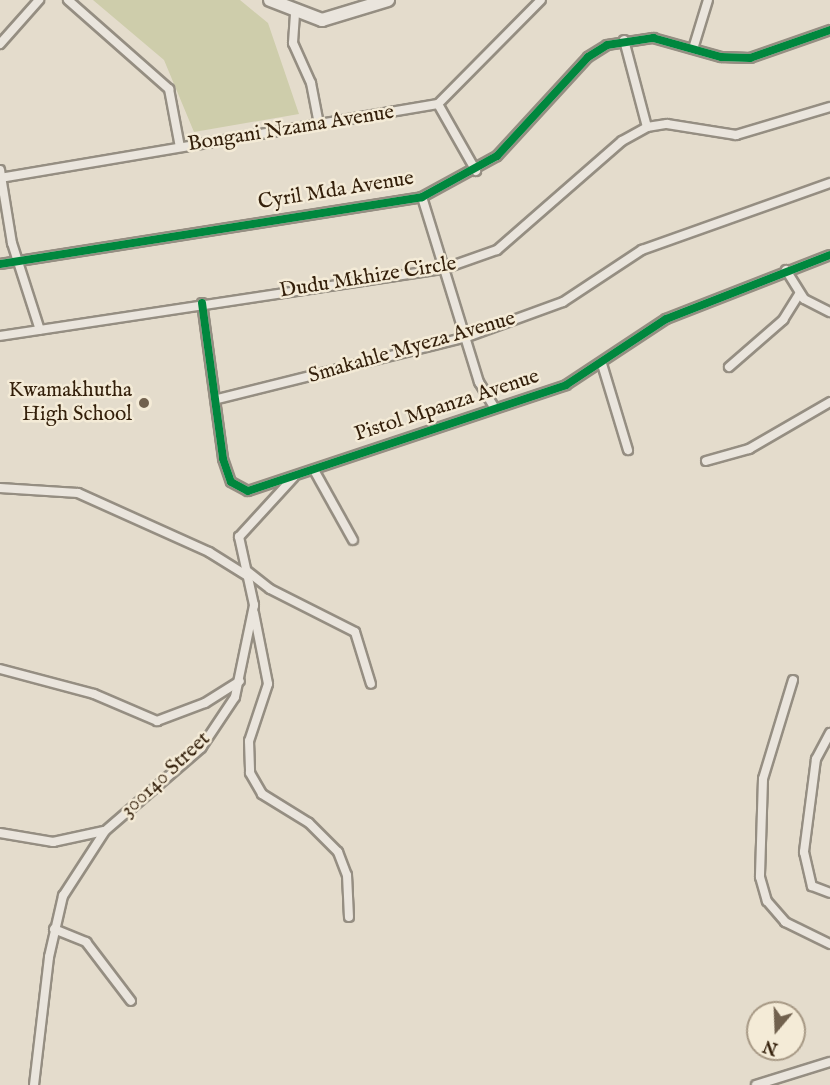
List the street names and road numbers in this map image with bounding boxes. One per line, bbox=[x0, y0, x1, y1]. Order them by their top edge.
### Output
street label: Bongani Nzama Avenue bbox=[186, 100, 396, 158]
street label: Cyril Mda Avenue bbox=[256, 166, 416, 216]
street label: Dudu Mkhize Circle bbox=[278, 252, 458, 304]
street label: Smakahle Myeza Avenue bbox=[306, 306, 518, 390]
street label: Pistol Mpanza Avenue bbox=[351, 364, 543, 448]
street label: 300140 Street bbox=[116, 727, 216, 823]

